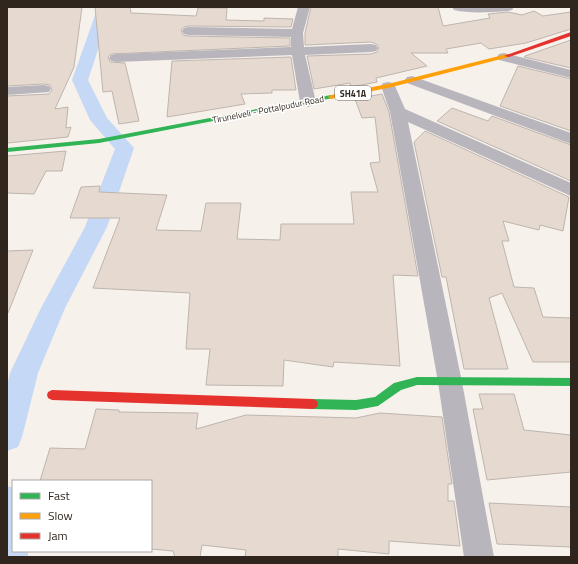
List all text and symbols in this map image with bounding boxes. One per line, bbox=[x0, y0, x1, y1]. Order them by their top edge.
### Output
road number: SH41A bbox=[335, 86, 371, 100]
street label: Tirunelveli - Pottalpudur Road bbox=[211, 92, 325, 126]
legend bbox=[12, 480, 152, 552]
text: Fast bbox=[48, 486, 71, 505]
text: Slow bbox=[48, 506, 73, 525]
text: Jam bbox=[48, 526, 68, 545]

